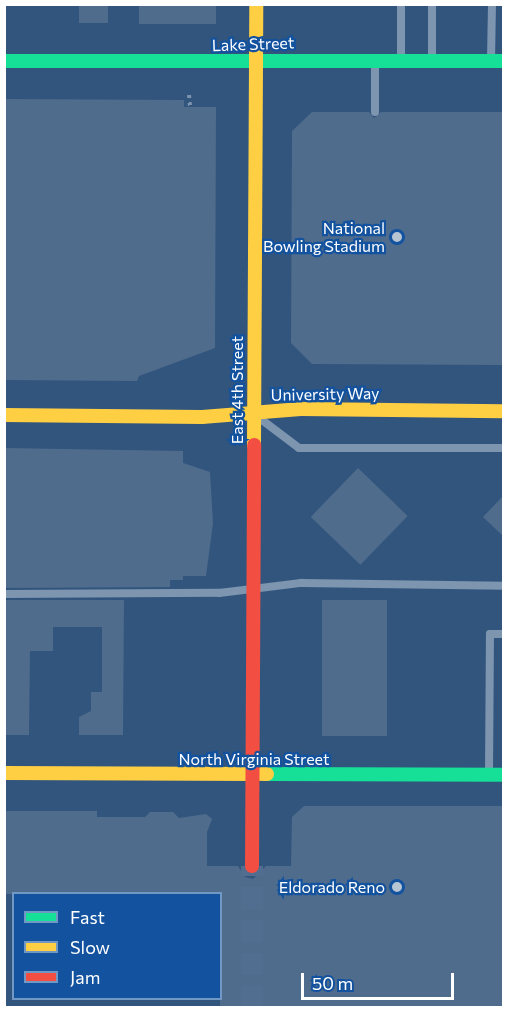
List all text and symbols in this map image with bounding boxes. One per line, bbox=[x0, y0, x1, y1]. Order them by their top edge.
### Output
street label: Lake Street bbox=[211, 33, 295, 55]
place label: National Bowling Stadium bbox=[263, 218, 385, 256]
marker: National Bowling Stadium bbox=[390, 230, 404, 244]
street label: East 4th Street bbox=[227, 336, 247, 444]
street label: University Way bbox=[270, 383, 380, 405]
street label: North Virginia Street bbox=[178, 749, 330, 769]
place label: Eldorado Reno bbox=[279, 877, 385, 897]
marker: Eldorado Reno bbox=[390, 880, 404, 894]
legend bbox=[12, 892, 222, 1000]
text: Fast bbox=[70, 906, 105, 928]
text: Slow bbox=[70, 936, 110, 958]
scale bar bbox=[304, 961, 457, 999]
text: Jam bbox=[70, 966, 100, 988]
text: 50 m bbox=[312, 972, 353, 994]

